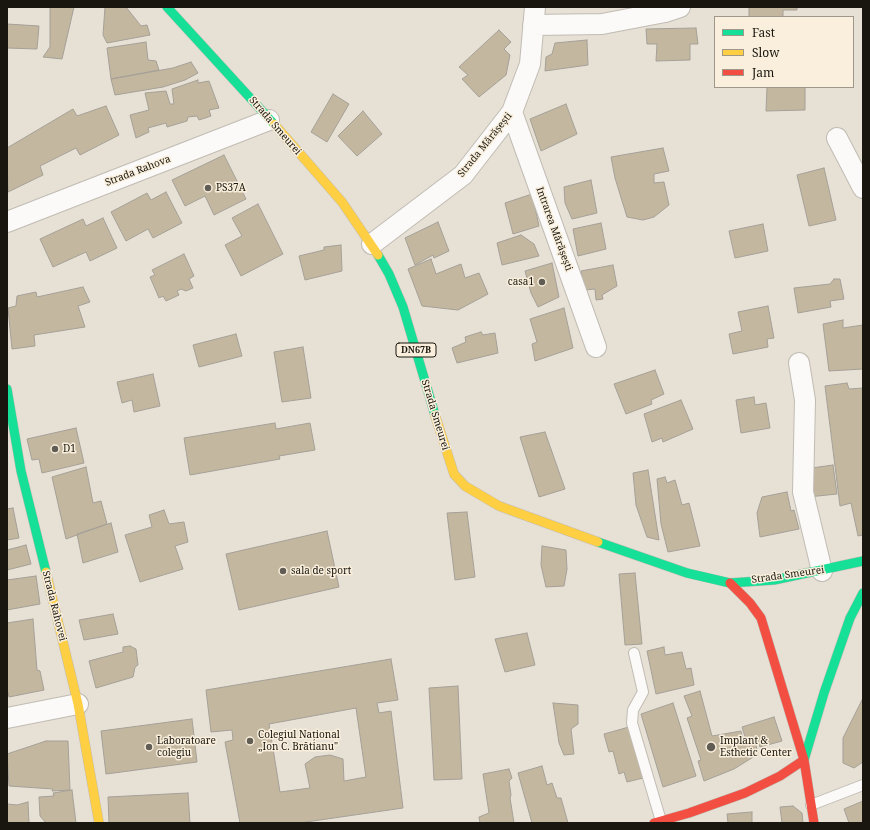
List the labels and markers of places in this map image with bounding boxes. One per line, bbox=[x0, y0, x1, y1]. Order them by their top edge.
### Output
place label: PS37A bbox=[216, 182, 246, 194]
marker: PS37A bbox=[203, 183, 213, 193]
place label: casa1 bbox=[508, 276, 534, 288]
marker: casa1 bbox=[537, 277, 547, 287]
place label: D1 bbox=[63, 443, 76, 455]
marker: D1 bbox=[50, 444, 60, 454]
place label: sala de sport bbox=[291, 565, 351, 577]
marker: sala de sport bbox=[278, 566, 288, 576]
place label: Colegiul Național „Ion C. Brătianu" bbox=[258, 729, 340, 752]
place label: Laboratoare colegiu bbox=[157, 735, 216, 758]
place label: Implant & Esthetic Center bbox=[720, 735, 792, 758]
marker: Colegiul Național „Ion C. Brătianu" bbox=[245, 736, 255, 746]
marker: Implant & Esthetic Center bbox=[705, 741, 717, 753]
marker: Laboratoare colegiu bbox=[144, 742, 154, 752]

